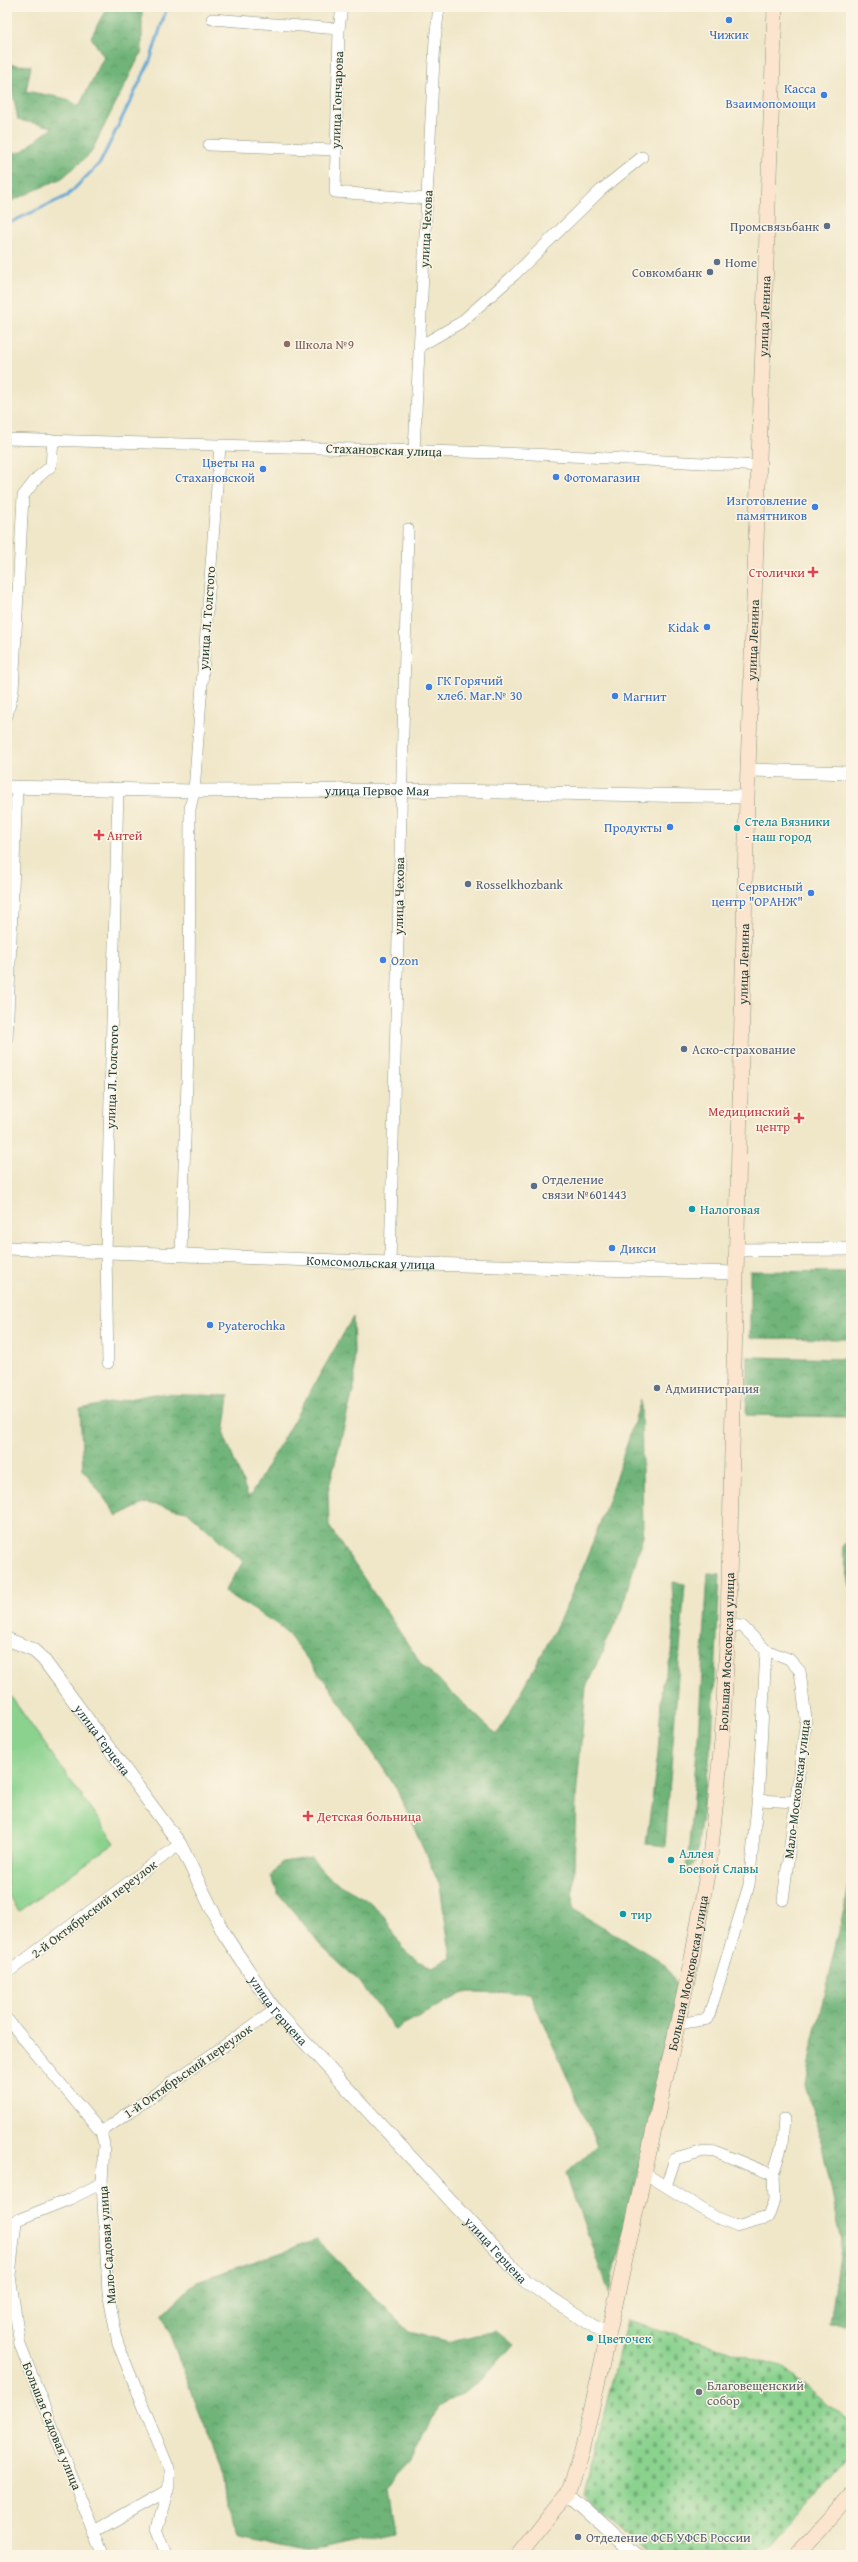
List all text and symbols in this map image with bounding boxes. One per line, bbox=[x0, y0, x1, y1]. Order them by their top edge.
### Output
marker: Чижик bbox=[724, 15, 734, 25]
place label: Чижик bbox=[709, 25, 749, 44]
street label: улица Гончарова bbox=[326, 50, 348, 150]
place label: Касса Взаимопомощи bbox=[726, 79, 817, 113]
marker: Касса Взаимопомощи bbox=[819, 90, 829, 100]
street label: улица Чехова bbox=[414, 189, 438, 269]
place label: Промсвязьбанк bbox=[730, 217, 819, 236]
marker: Промсвязьбанк bbox=[822, 221, 832, 231]
place label: Home bbox=[725, 253, 757, 272]
marker: Home bbox=[712, 257, 722, 267]
place label: Совкомбанк bbox=[632, 263, 702, 282]
marker: Совкомбанк bbox=[705, 267, 715, 277]
street label: улица Ленина bbox=[753, 275, 775, 358]
place label: Школа №9 bbox=[295, 335, 354, 354]
marker: Школа №9 bbox=[282, 339, 292, 349]
street label: Стахановская улица bbox=[326, 438, 443, 462]
place label: Цветы на Стахановской bbox=[175, 453, 256, 487]
marker: Цветы на Стахановской bbox=[258, 464, 268, 474]
place label: Фотомагазин bbox=[564, 468, 641, 487]
marker: Фотомагазин bbox=[551, 472, 561, 482]
place label: Изготовление памятников bbox=[727, 491, 807, 525]
marker: Изготовление памятников bbox=[810, 502, 820, 512]
place label: Столички bbox=[749, 563, 805, 582]
street label: улица Л. Толстого bbox=[194, 565, 220, 672]
marker: Столички bbox=[808, 567, 818, 577]
street label: улица Ленина bbox=[742, 598, 764, 682]
place label: Kidak bbox=[668, 618, 699, 637]
marker: Kidak bbox=[702, 622, 712, 632]
place label: ГК Горячий хлеб. Маг.№ 30 bbox=[437, 671, 522, 705]
marker: ГК Горячий хлеб. Маг.№ 30 bbox=[424, 682, 434, 692]
place label: Магнит bbox=[623, 687, 667, 706]
marker: Магнит bbox=[610, 691, 620, 701]
street label: улица Первое Мая bbox=[324, 780, 430, 800]
place label: Стела Вязники - наш город bbox=[745, 812, 830, 846]
place label: Продукты bbox=[604, 818, 662, 837]
marker: Продукты bbox=[665, 822, 675, 832]
marker: Стела Вязники - наш город bbox=[732, 823, 742, 833]
place label: Антей bbox=[107, 826, 143, 845]
marker: Антей bbox=[94, 830, 104, 840]
street label: улица Чехова bbox=[389, 856, 409, 936]
place label: Rosselkhozbank bbox=[476, 875, 564, 894]
place label: Сервисный центр "ОРАНЖ" bbox=[711, 877, 803, 911]
marker: Rosselkhozbank bbox=[463, 879, 473, 889]
marker: Сервисный центр "ОРАНЖ" bbox=[806, 888, 816, 898]
street label: улица Ленина bbox=[733, 922, 754, 1006]
place label: Ozon bbox=[391, 951, 419, 970]
marker: Ozon bbox=[378, 955, 388, 965]
street label: улица Л. Толстого bbox=[101, 1024, 123, 1130]
place label: Аско-страхование bbox=[692, 1040, 796, 1059]
marker: Аско-страхование bbox=[679, 1044, 689, 1054]
place label: Медицинский центр bbox=[708, 1102, 790, 1136]
marker: Медицинский центр bbox=[793, 1112, 805, 1124]
place label: Отделение связи №601443 bbox=[542, 1170, 627, 1204]
marker: Отделение связи №601443 bbox=[529, 1181, 539, 1191]
place label: Налоговая bbox=[700, 1200, 760, 1219]
marker: Налоговая bbox=[687, 1204, 697, 1214]
place label: Дикси bbox=[619, 1239, 657, 1258]
marker: Дикси bbox=[607, 1243, 617, 1253]
street label: Комсомольская улица bbox=[306, 1250, 436, 1274]
place label: Pyaterochka bbox=[218, 1316, 286, 1335]
marker: Pyaterochka bbox=[205, 1320, 215, 1330]
place label: Администрация bbox=[665, 1379, 760, 1398]
marker: Администрация bbox=[652, 1383, 662, 1393]
street label: Большая Московская улица bbox=[713, 1572, 739, 1731]
street label: улица Герцена bbox=[69, 1699, 136, 1780]
street label: Мало-Московская улица bbox=[779, 1717, 815, 1860]
place label: Детская больница bbox=[316, 1807, 422, 1826]
marker: Детская больница bbox=[302, 1810, 314, 1822]
place label: Аллея Боевой Славы bbox=[679, 1844, 759, 1878]
street label: 2-й Октябрьский переулок bbox=[27, 1855, 161, 1963]
marker: Аллея Боевой Славы bbox=[666, 1855, 676, 1865]
street label: Большая Московская улица bbox=[662, 1893, 713, 2053]
place label: тир bbox=[631, 1905, 652, 1924]
marker: тир bbox=[618, 1909, 628, 1919]
street label: улица Герцена bbox=[244, 1971, 313, 2050]
street label: 1-й Октябрьский переулок bbox=[120, 2019, 256, 2123]
street label: Мало-Садовая улица bbox=[93, 2184, 121, 2305]
street label: улица Герцена bbox=[460, 2212, 532, 2288]
place label: Цветочек bbox=[598, 2329, 652, 2348]
marker: Цветочек bbox=[585, 2333, 595, 2343]
street label: Большая Садовая улица bbox=[18, 2359, 87, 2494]
place label: Благовещенский собор bbox=[707, 2376, 804, 2410]
marker: Благовещенский собор bbox=[694, 2387, 704, 2397]
place label: Отделение ФСБ УФСБ России bbox=[586, 2528, 751, 2547]
marker: Отделение ФСБ УФСБ России bbox=[573, 2532, 583, 2542]

